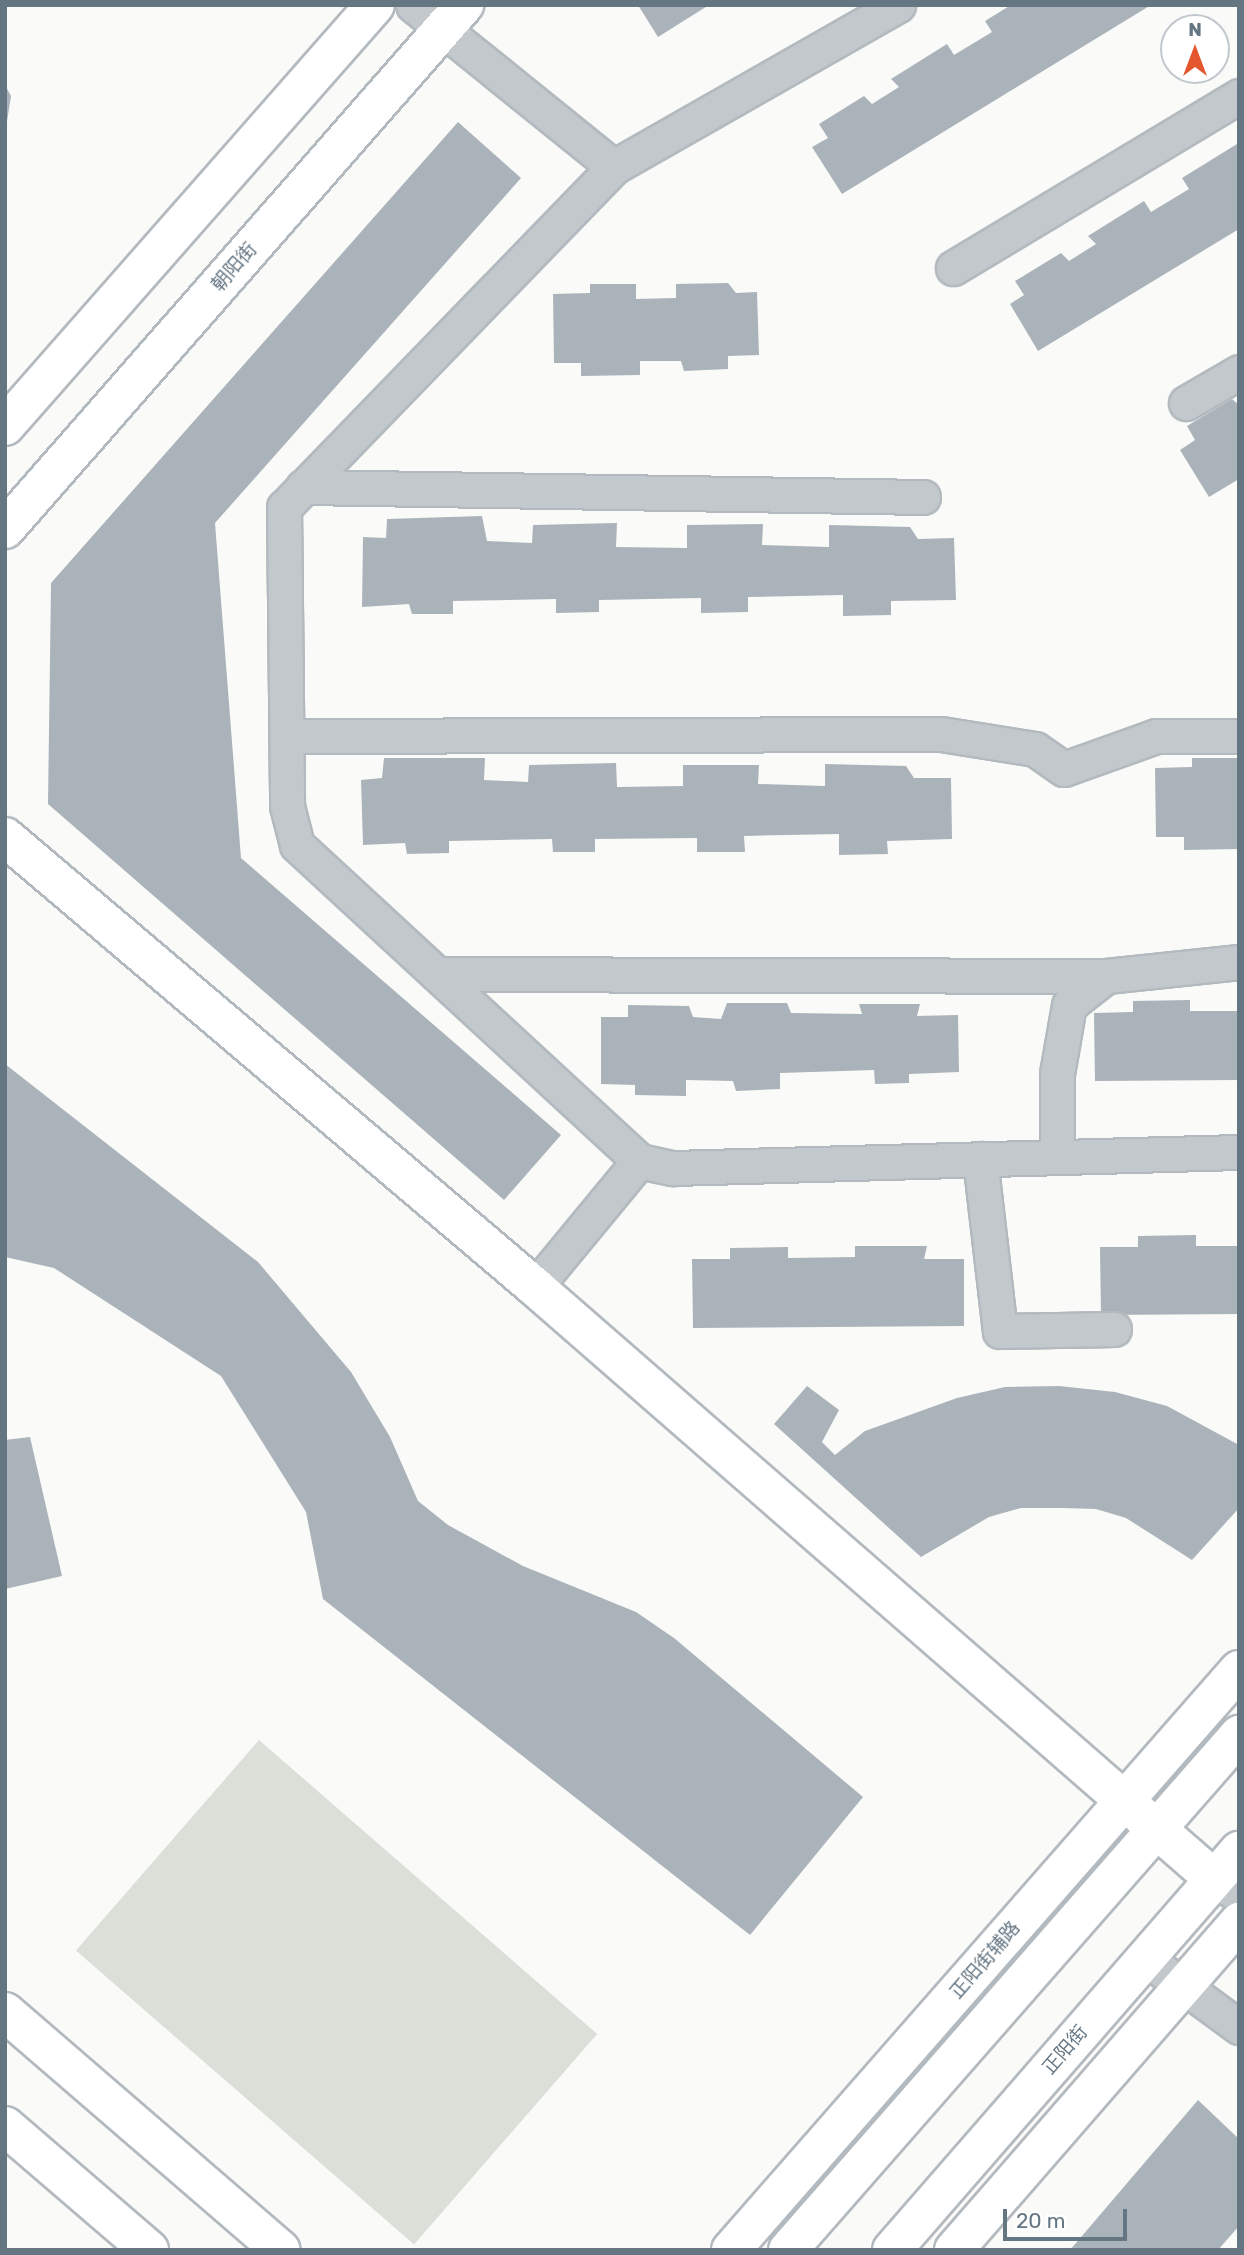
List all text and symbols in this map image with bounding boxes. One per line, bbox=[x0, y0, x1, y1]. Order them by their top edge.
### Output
north arrow bbox=[1160, 14, 1230, 84]
text: N bbox=[1188, 18, 1202, 41]
street label: 朝阳街 bbox=[207, 238, 261, 296]
street label: 正阳街辅路 bbox=[945, 1917, 1025, 2003]
street label: 正阳街 bbox=[1038, 2021, 1092, 2079]
scale bar bbox=[1006, 2196, 1130, 2240]
text: 20 m bbox=[1016, 2208, 1065, 2233]

